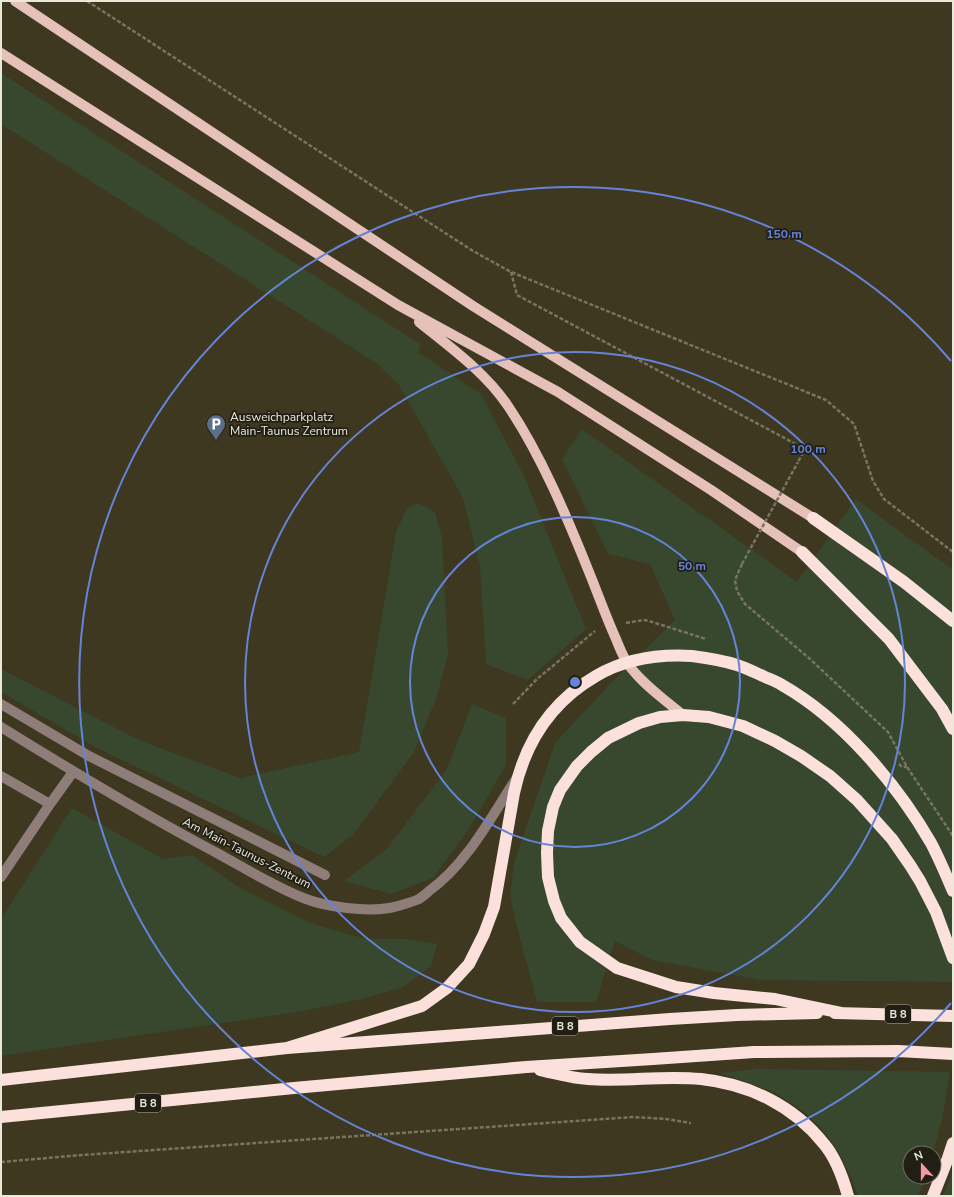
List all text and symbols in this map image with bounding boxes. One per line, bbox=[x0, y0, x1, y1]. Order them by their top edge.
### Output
text: 150 m bbox=[766, 226, 802, 242]
place label: Ausweichparkplatz Main-Taunus Zentrum bbox=[230, 409, 348, 439]
parking icon: Ausweichparkplatz Main-Taunus Zentrum bbox=[205, 413, 227, 441]
text: 100 m bbox=[790, 441, 826, 457]
text: 50 m bbox=[678, 558, 706, 574]
centre of rings bbox=[568, 675, 582, 689]
street label: Am Main-Taunus-Zentrum bbox=[180, 814, 314, 892]
road number: B 8 bbox=[885, 1005, 911, 1023]
road number: B 8 bbox=[552, 1017, 578, 1035]
road number: B 8 bbox=[135, 1094, 161, 1112]
north arrow bbox=[902, 1145, 942, 1185]
text: N bbox=[912, 1148, 925, 1165]

